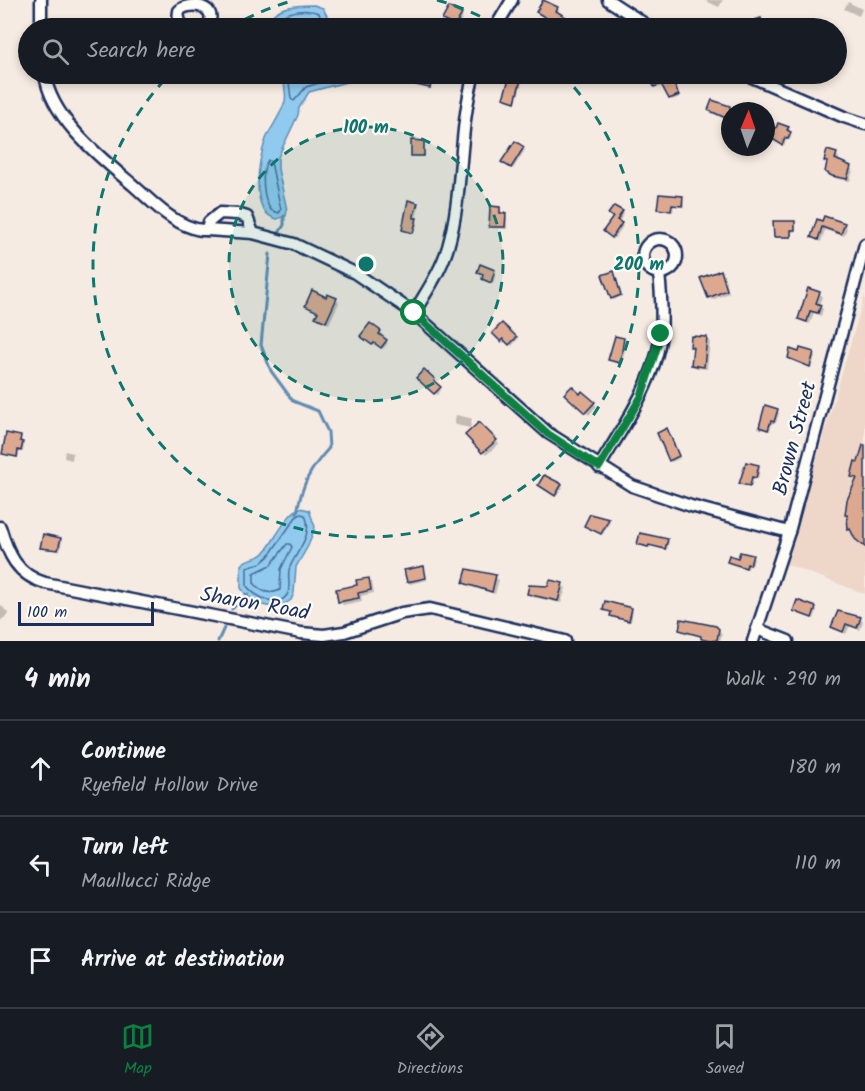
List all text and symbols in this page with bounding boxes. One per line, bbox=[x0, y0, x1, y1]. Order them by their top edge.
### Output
search box bbox=[18, 18, 847, 84]
text: Search here bbox=[87, 34, 195, 69]
icon: search bbox=[39, 35, 72, 68]
north arrow bbox=[721, 102, 775, 156]
text: 100 m bbox=[343, 114, 389, 143]
text: 200 m bbox=[614, 251, 665, 280]
centre of rings bbox=[356, 254, 376, 274]
route start bbox=[400, 299, 426, 325]
route end bbox=[647, 320, 673, 346]
street label: Brown Street bbox=[764, 377, 827, 499]
street label: Sharon Road bbox=[197, 579, 312, 630]
scale bar bbox=[18, 599, 154, 626]
text: 100 m bbox=[27, 600, 67, 625]
text: 4 min bbox=[24, 659, 91, 701]
text: Walk · 290 m bbox=[726, 664, 841, 696]
text: Continue bbox=[81, 735, 166, 770]
icon: ahead bbox=[24, 752, 57, 785]
text: 180 m bbox=[789, 752, 841, 784]
text: Ryefield Hollow Drive bbox=[81, 770, 258, 802]
text: Turn left bbox=[81, 831, 168, 866]
icon: left bbox=[24, 848, 57, 881]
text: 110 m bbox=[795, 848, 841, 880]
text: Maullucci Ridge bbox=[81, 866, 211, 898]
text: Arrive at destination bbox=[81, 943, 284, 978]
icon: arrive bbox=[24, 944, 57, 977]
tab: Map bbox=[121, 1020, 154, 1081]
tab: Directions bbox=[397, 1020, 463, 1081]
tab: Saved bbox=[706, 1020, 744, 1081]

